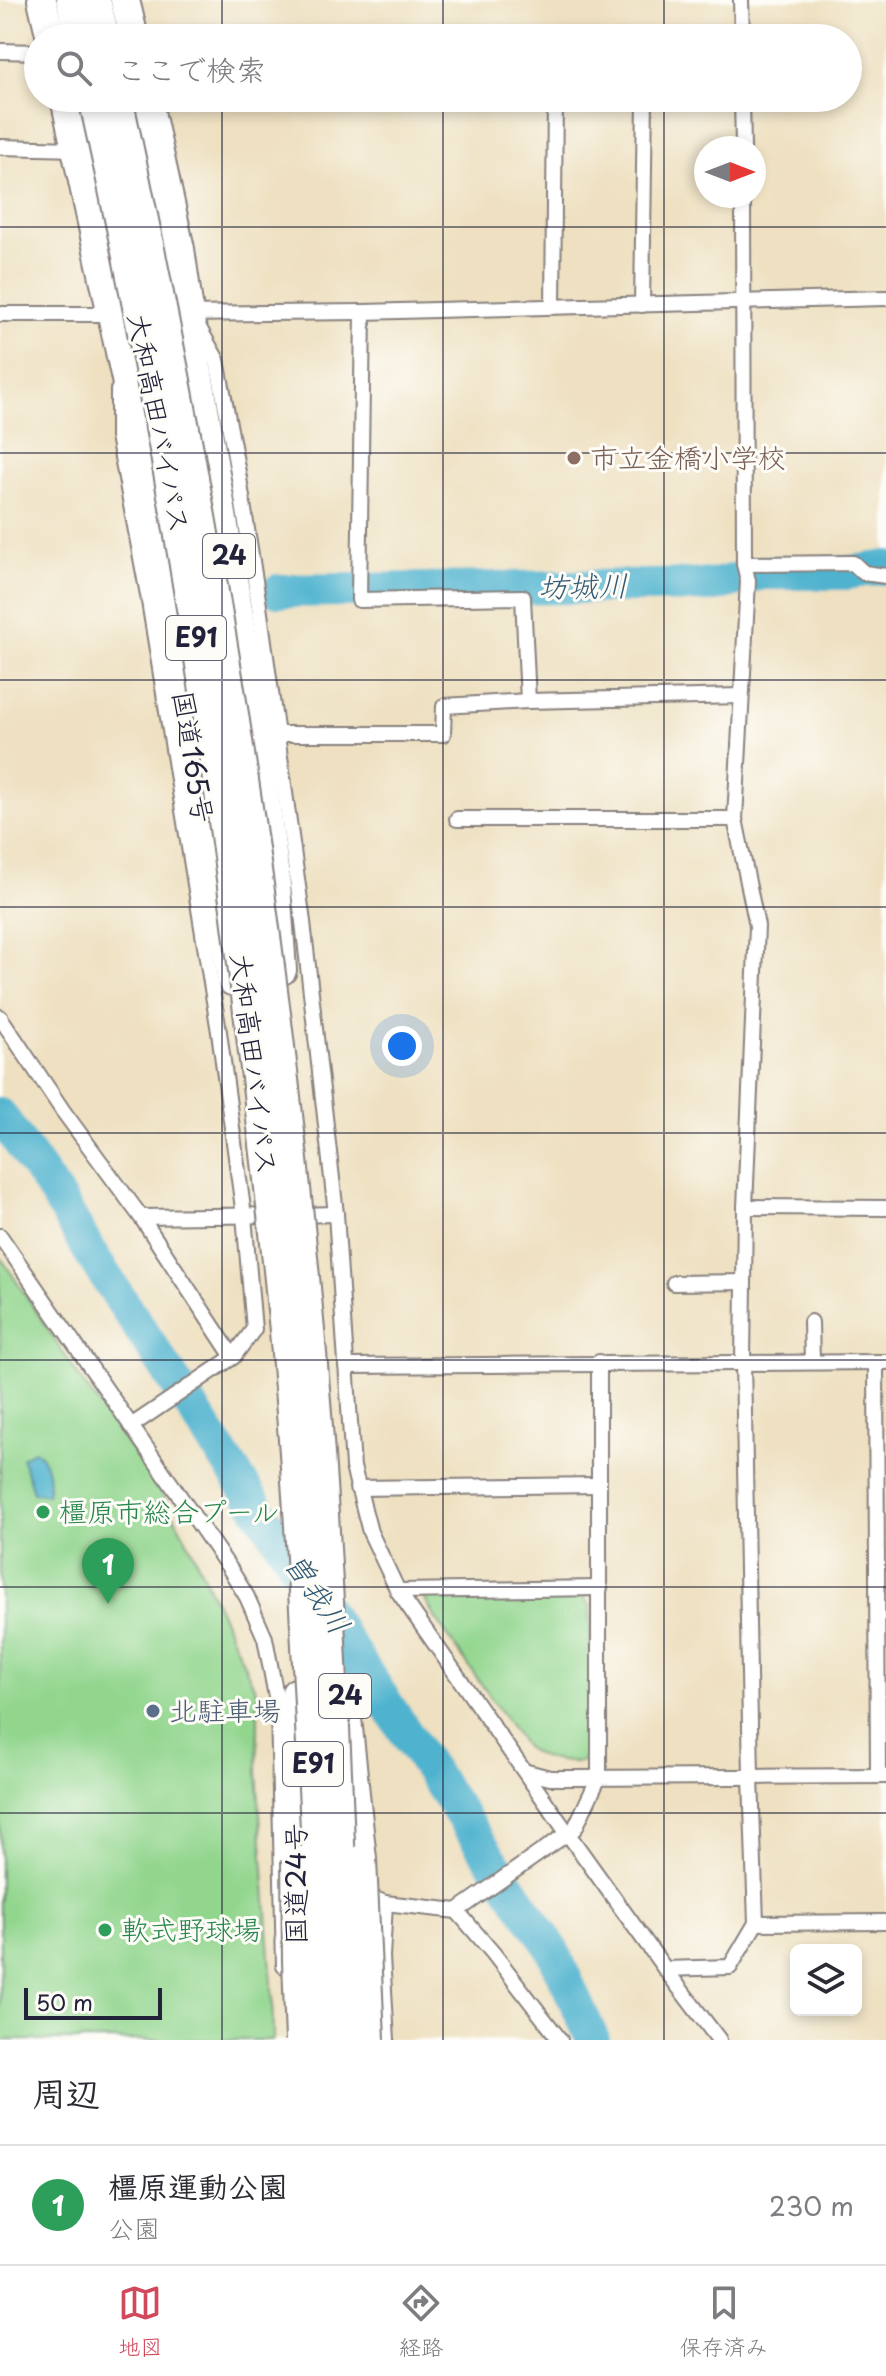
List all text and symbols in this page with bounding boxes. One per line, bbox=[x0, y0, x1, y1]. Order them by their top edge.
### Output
search box bbox=[24, 24, 862, 112]
icon: search bbox=[52, 46, 96, 90]
text: ここで検索 bbox=[116, 46, 266, 91]
north arrow bbox=[694, 136, 766, 208]
street label: 大和高田バイパス bbox=[118, 309, 203, 536]
place label: 市立金橋小学校 bbox=[590, 435, 786, 478]
marker: 市立金橋小学校 bbox=[565, 449, 583, 467]
road number: 24 bbox=[203, 534, 255, 578]
water label: 坊城川 bbox=[538, 561, 628, 608]
road number: E91 bbox=[166, 616, 226, 660]
street label: 国道165号 bbox=[163, 687, 226, 826]
street label: 大和高田バイパス bbox=[221, 950, 290, 1177]
your location bbox=[382, 1026, 422, 1066]
place label: 橿原市総合プール bbox=[59, 1489, 280, 1532]
marker: 橿原市総合プール bbox=[34, 1503, 52, 1521]
pin: 1 bbox=[82, 1538, 134, 1604]
water label: 曽我川 bbox=[275, 1543, 363, 1642]
road number: 24 bbox=[319, 1674, 371, 1718]
place label: 北駐車場 bbox=[169, 1688, 281, 1731]
marker: 北駐車場 bbox=[144, 1702, 162, 1720]
road number: E91 bbox=[283, 1742, 343, 1786]
street label: 国道24号 bbox=[273, 1823, 316, 1945]
place label: 軟式野球場 bbox=[121, 1907, 261, 1950]
marker: 軟式野球場 bbox=[96, 1921, 114, 1939]
map controls bbox=[790, 1944, 862, 2016]
button: layers bbox=[790, 1944, 862, 2016]
scale bar bbox=[24, 1984, 162, 2020]
text: 50 m bbox=[36, 1985, 93, 2018]
text: 周辺 bbox=[32, 2066, 100, 2118]
text: 橿原運動公園 bbox=[108, 2163, 288, 2208]
text: 1 bbox=[52, 2186, 64, 2225]
text: 230 m bbox=[769, 2186, 854, 2225]
text: 公園 bbox=[108, 2208, 160, 2247]
tab: 地図 bbox=[118, 2281, 162, 2362]
tab: 経路 bbox=[399, 2281, 443, 2362]
tab: 保存済み bbox=[680, 2281, 768, 2362]

